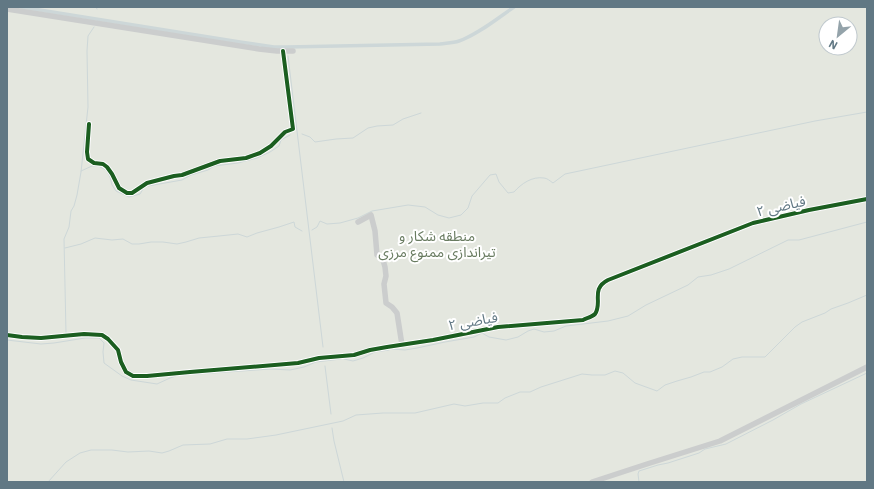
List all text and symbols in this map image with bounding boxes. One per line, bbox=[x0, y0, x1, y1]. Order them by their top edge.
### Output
north arrow bbox=[818, 16, 858, 56]
text: N bbox=[826, 37, 840, 53]
street label: فیاضی ۲ bbox=[755, 192, 807, 220]
park label: منطقه شکار و تیراندازی ممنوع مرزی bbox=[378, 227, 496, 263]
street label: فیاضی ۲ bbox=[447, 308, 499, 334]

